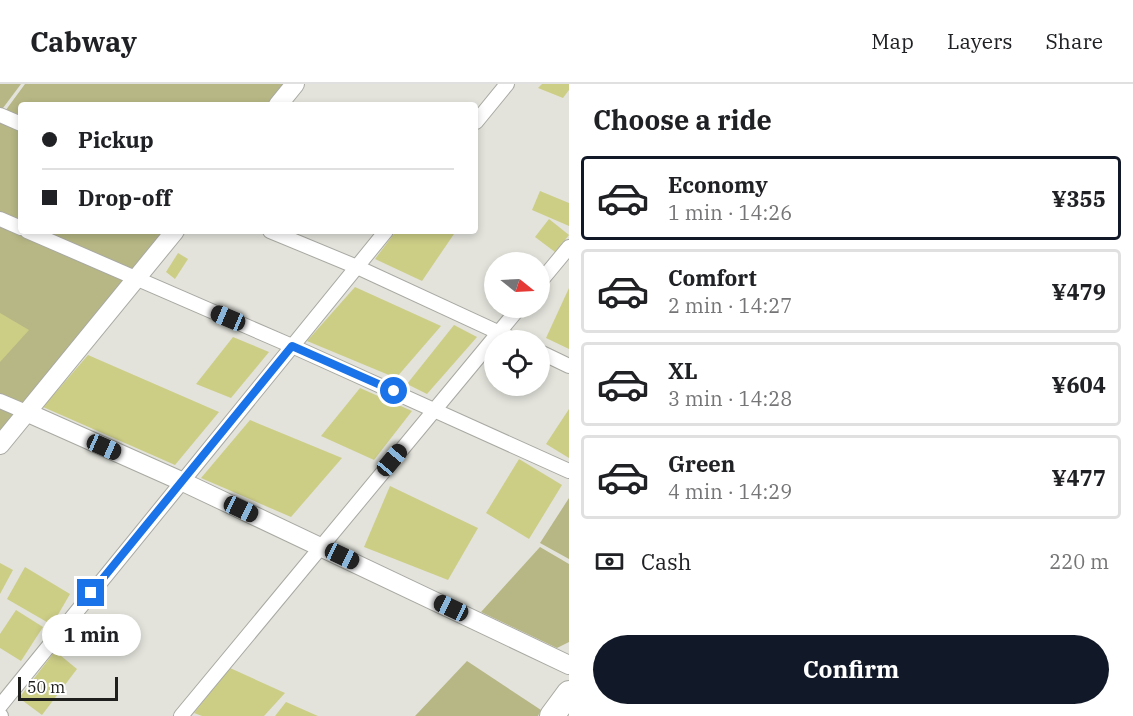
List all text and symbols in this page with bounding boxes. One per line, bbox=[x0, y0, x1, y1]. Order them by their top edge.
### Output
text: Cabway bbox=[30, 23, 137, 60]
text: Map bbox=[871, 27, 914, 55]
text: Layers bbox=[947, 27, 1013, 55]
text: Share bbox=[1046, 27, 1103, 55]
text: Choose a ride bbox=[593, 102, 772, 137]
text: Pickup bbox=[78, 125, 154, 154]
text: Economy bbox=[668, 170, 768, 199]
icon: car bbox=[596, 171, 650, 225]
text: Drop-off bbox=[78, 183, 172, 212]
text: ¥355 bbox=[1051, 184, 1106, 213]
text: 1 min · 14:26 bbox=[668, 199, 792, 226]
north arrow bbox=[484, 252, 550, 318]
map controls bbox=[484, 252, 550, 396]
text: Comfort bbox=[668, 263, 757, 292]
icon: car bbox=[596, 264, 650, 318]
text: ¥479 bbox=[1051, 277, 1106, 306]
text: 2 min · 14:27 bbox=[668, 292, 792, 319]
car bbox=[208, 303, 248, 333]
button: locate bbox=[484, 330, 550, 396]
text: XL bbox=[668, 356, 698, 385]
icon: car bbox=[596, 357, 650, 411]
text: ¥604 bbox=[1051, 370, 1106, 399]
route start bbox=[380, 377, 407, 404]
text: 3 min · 14:28 bbox=[668, 385, 792, 412]
car bbox=[84, 431, 124, 463]
car bbox=[374, 440, 410, 480]
text: Green bbox=[668, 449, 735, 478]
icon: car bbox=[596, 450, 650, 504]
text: ¥477 bbox=[1051, 463, 1106, 492]
text: 4 min · 14:29 bbox=[668, 478, 792, 505]
car bbox=[221, 493, 261, 525]
car bbox=[322, 540, 362, 572]
icon: cash bbox=[593, 545, 626, 578]
text: Cash bbox=[641, 547, 692, 576]
text: 220 m bbox=[1049, 548, 1109, 575]
route end bbox=[77, 579, 104, 606]
car bbox=[431, 592, 471, 624]
callout: 1 min bbox=[42, 614, 140, 656]
text: 1 min bbox=[64, 621, 120, 648]
button: Confirm bbox=[593, 635, 1109, 704]
scale bar bbox=[18, 674, 118, 702]
text: 50 m bbox=[27, 677, 65, 697]

